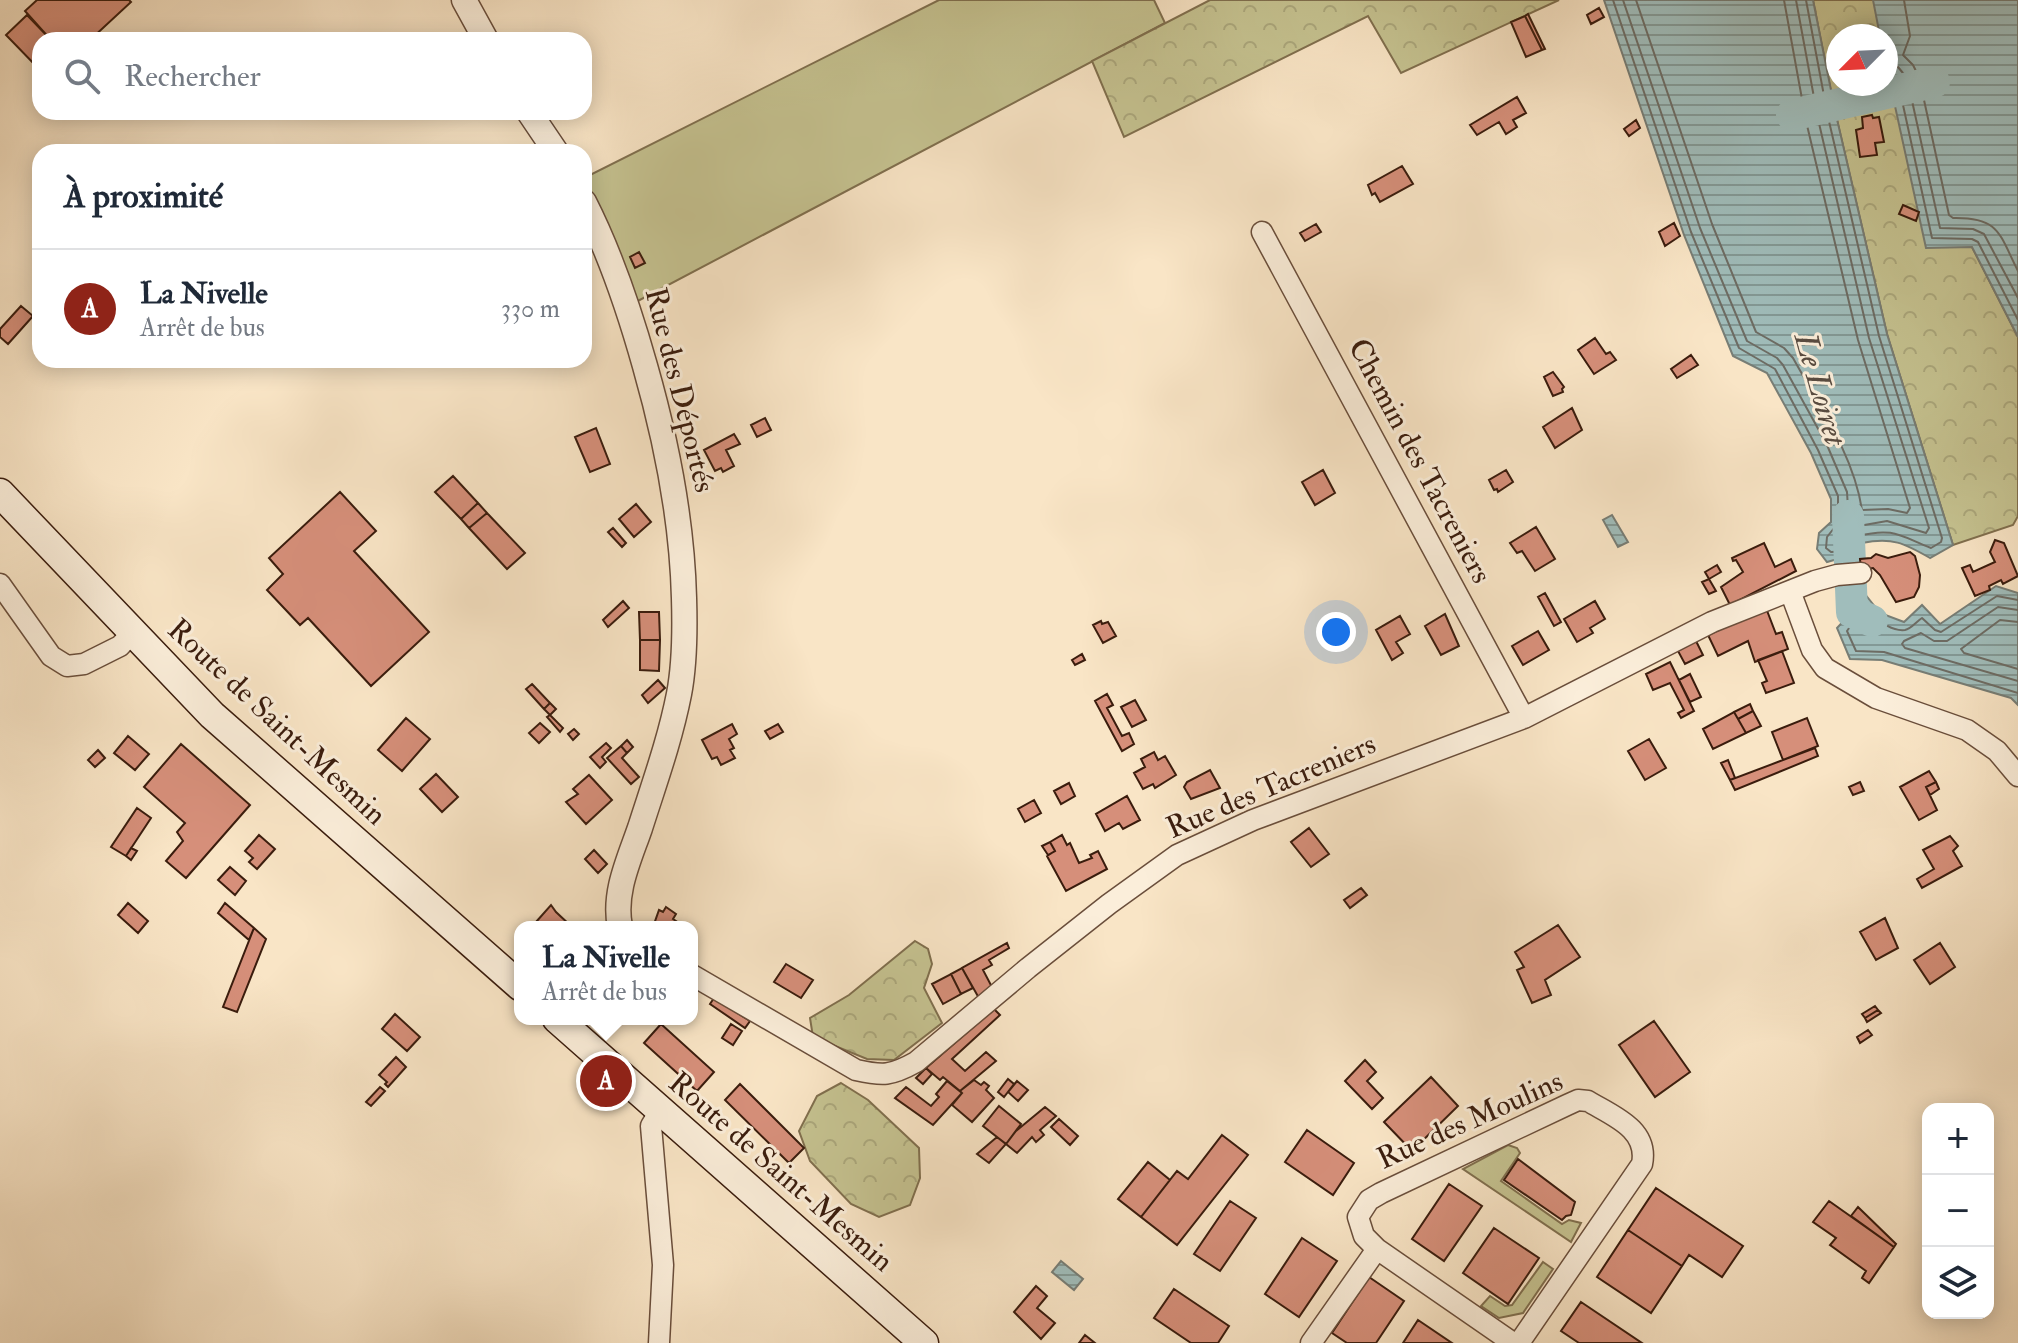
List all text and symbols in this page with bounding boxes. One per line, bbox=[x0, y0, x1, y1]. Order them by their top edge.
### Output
north arrow bbox=[1826, 24, 1898, 96]
search box bbox=[32, 32, 592, 120]
icon: search bbox=[60, 54, 104, 98]
text: Rechercher bbox=[124, 58, 261, 95]
text: À proximité bbox=[64, 175, 223, 218]
text: La Nivelle bbox=[140, 275, 268, 312]
street label: Rue des Déportés bbox=[637, 284, 723, 496]
text: A bbox=[82, 293, 98, 325]
text: 330 m bbox=[501, 293, 560, 325]
text: Arrêt de bus bbox=[140, 312, 265, 344]
water label: Le Loiret bbox=[1784, 326, 1856, 452]
street label: Chemin des Tacreniers bbox=[1340, 332, 1500, 590]
street label: Route de Saint-Mesmin bbox=[160, 611, 394, 833]
your location bbox=[1316, 612, 1356, 652]
street label: Rue des Tacreniers bbox=[1161, 725, 1381, 847]
popup bbox=[514, 921, 698, 1025]
text: La Nivelle bbox=[542, 939, 670, 976]
text: Arrêt de bus bbox=[542, 976, 667, 1008]
pin: A bbox=[580, 1051, 632, 1111]
street label: Rue des Moulins bbox=[1371, 1063, 1569, 1177]
street label: Route de Saint-Mesmin bbox=[661, 1064, 901, 1280]
map controls bbox=[1922, 1103, 1994, 1319]
button: + bbox=[1922, 1103, 1994, 1175]
button: − bbox=[1922, 1175, 1994, 1247]
button: layers bbox=[1922, 1247, 1994, 1319]

